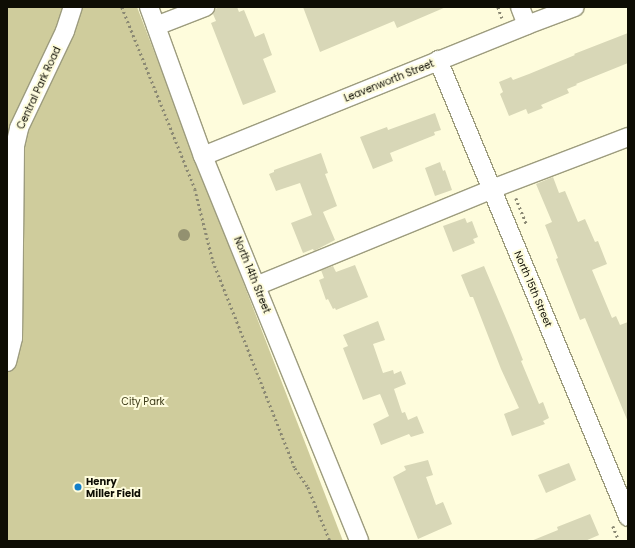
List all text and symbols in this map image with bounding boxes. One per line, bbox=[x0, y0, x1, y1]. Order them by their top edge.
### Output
street label: Central Park Road bbox=[15, 45, 63, 131]
street label: Leavenworth Street bbox=[342, 57, 436, 105]
street label: North 14th Street bbox=[231, 235, 273, 315]
street label: North 15th Street bbox=[512, 249, 554, 329]
park label: City Park bbox=[121, 396, 165, 408]
place label: Henry Miller Field bbox=[86, 475, 141, 498]
marker: Henry Miller Field bbox=[73, 482, 83, 492]

